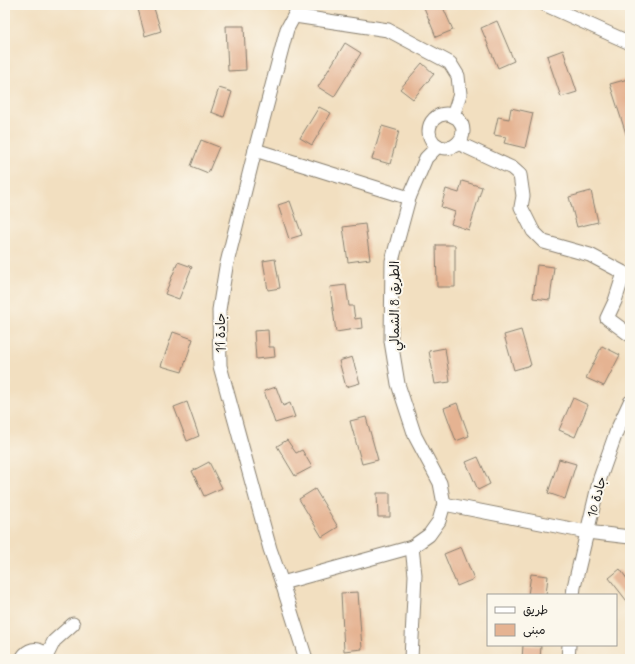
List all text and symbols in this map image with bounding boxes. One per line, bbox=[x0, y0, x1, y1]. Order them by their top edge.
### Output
street label: الطريق 8 الشمالي bbox=[387, 261, 406, 351]
street label: جادة 11 bbox=[213, 313, 230, 353]
street label: جادة 10 bbox=[584, 475, 611, 520]
legend bbox=[487, 594, 617, 646]
text: طريق bbox=[523, 603, 548, 619]
text: مبنى bbox=[523, 623, 546, 639]

